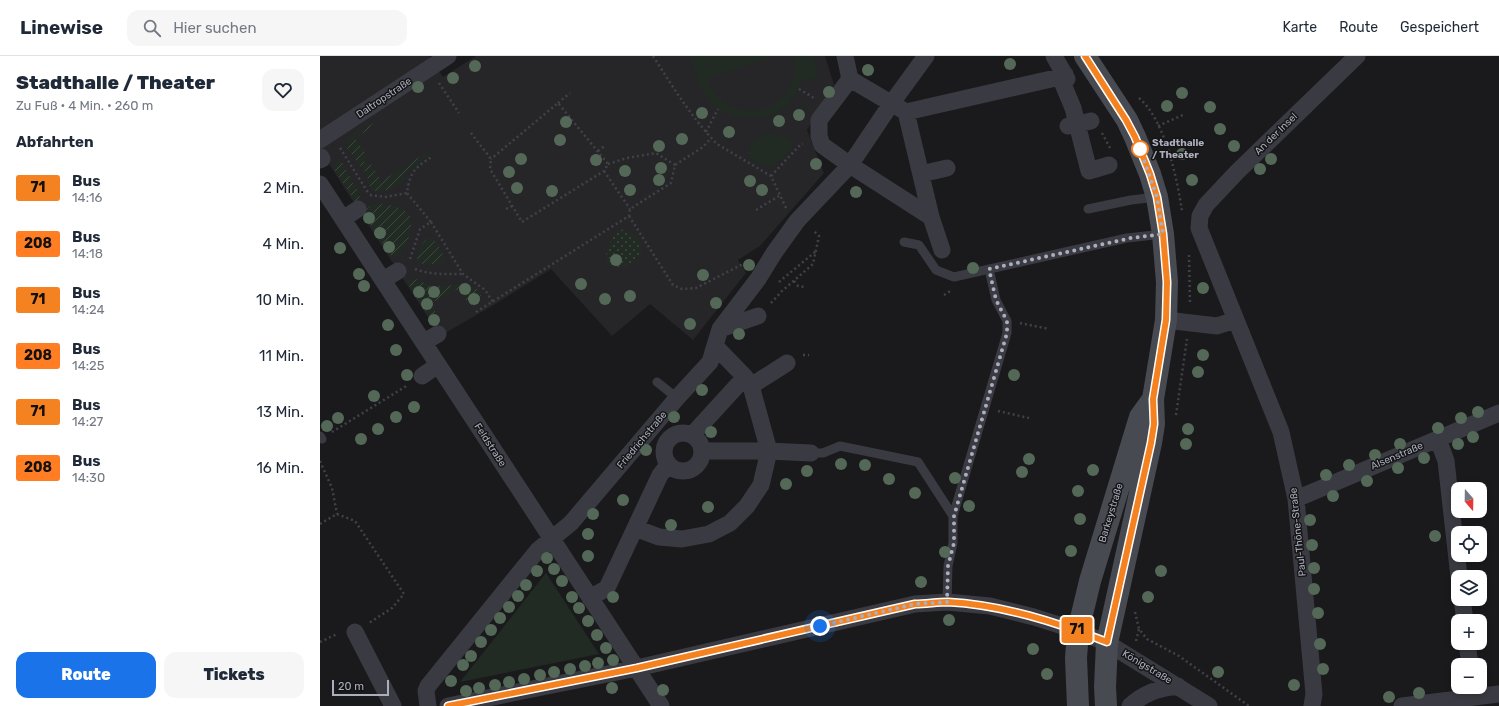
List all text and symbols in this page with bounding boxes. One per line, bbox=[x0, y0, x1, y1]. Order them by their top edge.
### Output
search box bbox=[127, 10, 407, 46]
text: Linewise bbox=[20, 16, 103, 39]
icon: search bbox=[141, 17, 163, 39]
text: Hier suchen bbox=[173, 19, 257, 37]
text: Karte bbox=[1282, 19, 1317, 36]
text: Route bbox=[1339, 19, 1378, 36]
text: Gespeichert bbox=[1400, 19, 1479, 36]
button: heart bbox=[262, 69, 304, 111]
text: Stadthalle / Theater bbox=[16, 71, 215, 94]
street label: Daltropstraße bbox=[354, 75, 414, 121]
text: Zu Fuß · 4 Min. · 260 m bbox=[16, 98, 153, 113]
street label: An der Insel bbox=[1252, 111, 1300, 157]
text: Abfahrten bbox=[16, 133, 94, 151]
place label: Stadthalle / Theater bbox=[1152, 137, 1204, 161]
marker: Stadthalle / Theater bbox=[1131, 140, 1149, 158]
text: Bus bbox=[72, 172, 100, 190]
text: 71 bbox=[31, 179, 45, 196]
text: 2 Min. bbox=[263, 179, 304, 197]
text: 14:16 bbox=[72, 190, 102, 205]
text: Bus bbox=[72, 228, 101, 246]
text: 208 bbox=[24, 235, 52, 252]
text: 4 Min. bbox=[263, 235, 304, 253]
text: 14:18 bbox=[72, 246, 103, 261]
text: Bus bbox=[72, 284, 100, 302]
text: 71 bbox=[31, 291, 45, 308]
text: 10 Min. bbox=[256, 291, 304, 309]
text: 14:24 bbox=[72, 302, 105, 317]
text: Bus bbox=[72, 340, 101, 358]
text: 208 bbox=[24, 347, 52, 364]
text: 11 Min. bbox=[259, 347, 304, 365]
text: 14:25 bbox=[72, 358, 104, 373]
text: Bus bbox=[72, 396, 100, 414]
text: 71 bbox=[31, 403, 45, 420]
text: 13 Min. bbox=[256, 403, 304, 421]
street label: Friedrichstraße bbox=[615, 409, 670, 471]
text: 14:27 bbox=[72, 414, 103, 429]
street label: Feldstraße bbox=[472, 421, 509, 469]
street label: Alsenstraße bbox=[1369, 439, 1425, 472]
text: Bus bbox=[72, 452, 101, 470]
text: 208 bbox=[24, 459, 52, 476]
text: 16 Min. bbox=[256, 459, 304, 477]
text: 14:30 bbox=[72, 470, 105, 485]
street label: Barkeystraße bbox=[1096, 482, 1126, 544]
north arrow bbox=[1451, 482, 1487, 518]
map controls bbox=[1451, 482, 1487, 694]
street label: Paul-Thöne-Straße bbox=[1287, 487, 1309, 577]
button: locate bbox=[1451, 526, 1487, 562]
button: layers bbox=[1451, 570, 1487, 606]
button: + bbox=[1451, 614, 1487, 650]
your location bbox=[810, 616, 830, 636]
line badge: 71 bbox=[1059, 617, 1095, 643]
text: 71 bbox=[1070, 621, 1084, 638]
street label: Königstraße bbox=[1120, 648, 1174, 687]
button: Route bbox=[16, 652, 156, 698]
button: Tickets bbox=[164, 652, 304, 698]
button: − bbox=[1451, 658, 1487, 694]
scale bar bbox=[332, 678, 389, 697]
text: 20 m bbox=[338, 680, 364, 693]

